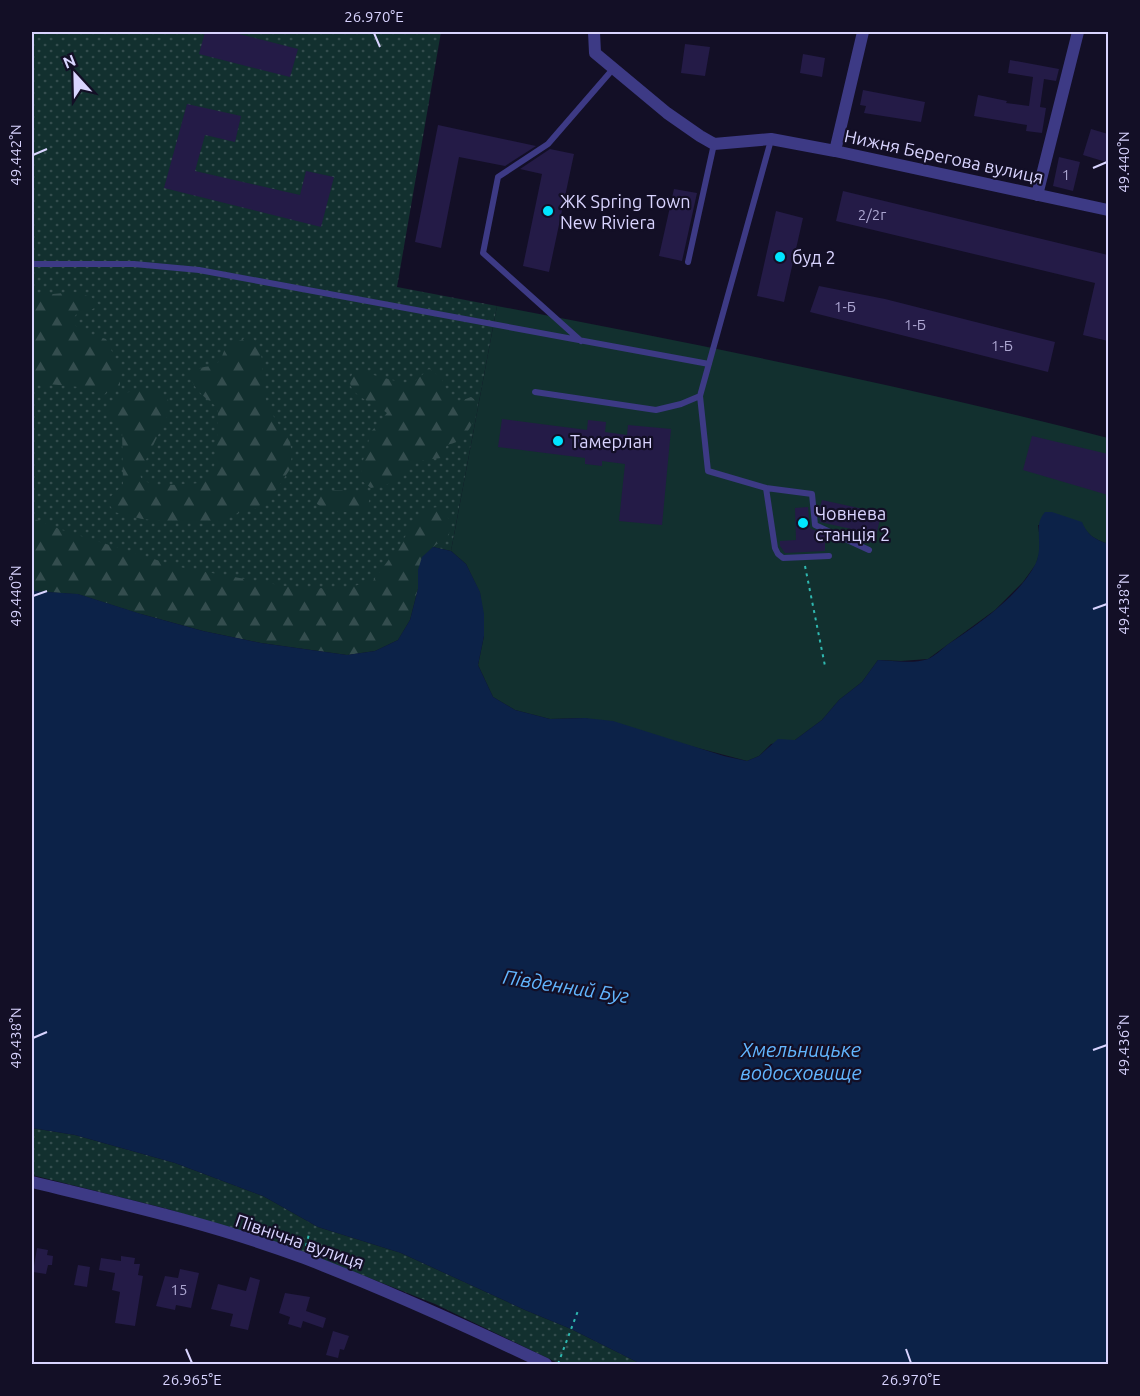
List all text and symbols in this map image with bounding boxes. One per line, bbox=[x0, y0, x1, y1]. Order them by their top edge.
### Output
text: 26.970°E bbox=[344, 8, 404, 25]
north arrow bbox=[45, 45, 105, 105]
text: N bbox=[60, 51, 78, 72]
text: 49.442°N bbox=[7, 124, 24, 186]
street label: Нижня Берегова вулиця bbox=[843, 125, 1045, 187]
text: 49.440°N bbox=[1115, 131, 1132, 193]
house number: 1 bbox=[1062, 166, 1070, 183]
place label: ЖК Spring Town New Riviera bbox=[560, 191, 690, 232]
marker: ЖК Spring Town New Riviera bbox=[541, 204, 555, 218]
house number: 2/2г bbox=[858, 206, 886, 223]
place label: буд 2 bbox=[792, 247, 836, 267]
marker: буд 2 bbox=[773, 250, 787, 264]
house number: 1-Б bbox=[834, 298, 856, 315]
house number: 1-Б bbox=[904, 316, 926, 333]
house number: 1-Б bbox=[991, 337, 1013, 354]
place label: Тамерлан bbox=[570, 431, 652, 451]
marker: Тамерлан bbox=[551, 434, 565, 448]
place label: Човнева станція 2 bbox=[815, 503, 890, 544]
marker: Човнева станція 2 bbox=[796, 516, 810, 530]
text: 49.440°N bbox=[7, 565, 24, 627]
text: 49.438°N bbox=[1115, 573, 1132, 635]
water label: Південний Буг bbox=[501, 965, 631, 1007]
text: 49.438°N bbox=[7, 1007, 24, 1069]
text: 49.436°N bbox=[1115, 1014, 1132, 1076]
water label: Хмельницьке водосховище bbox=[740, 1038, 862, 1084]
street label: Північна вулиця bbox=[233, 1210, 367, 1272]
house number: 15 bbox=[171, 1281, 187, 1298]
text: 26.965°E bbox=[162, 1371, 222, 1388]
text: 26.970°E bbox=[881, 1371, 941, 1388]

